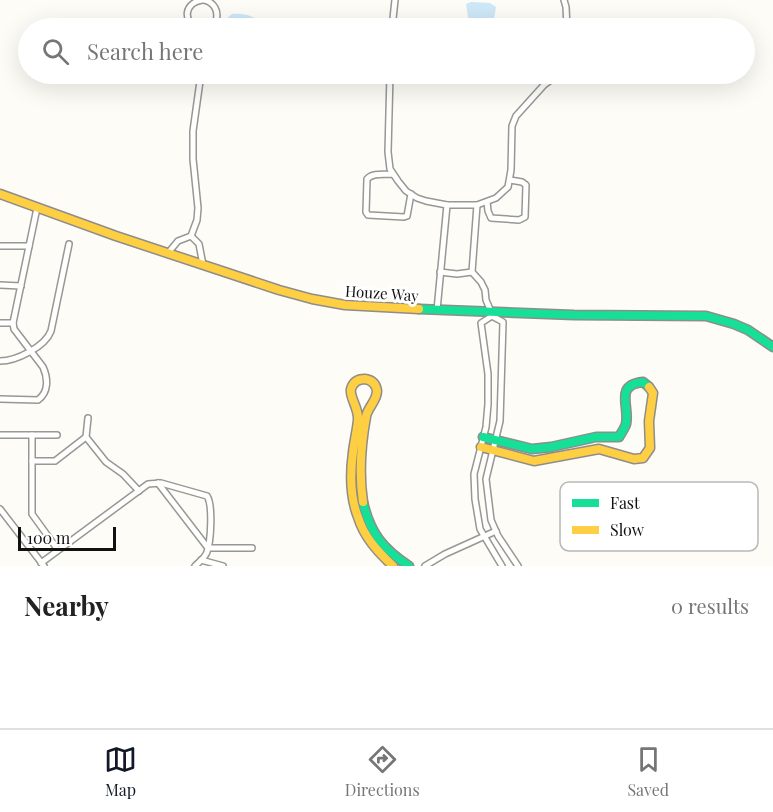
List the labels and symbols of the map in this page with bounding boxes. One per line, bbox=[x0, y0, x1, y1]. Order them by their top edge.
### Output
street label: Houze Way bbox=[345, 280, 420, 306]
legend bbox=[560, 482, 758, 551]
text: Fast bbox=[610, 492, 640, 513]
text: Slow bbox=[610, 519, 645, 540]
scale bar bbox=[18, 524, 116, 552]

